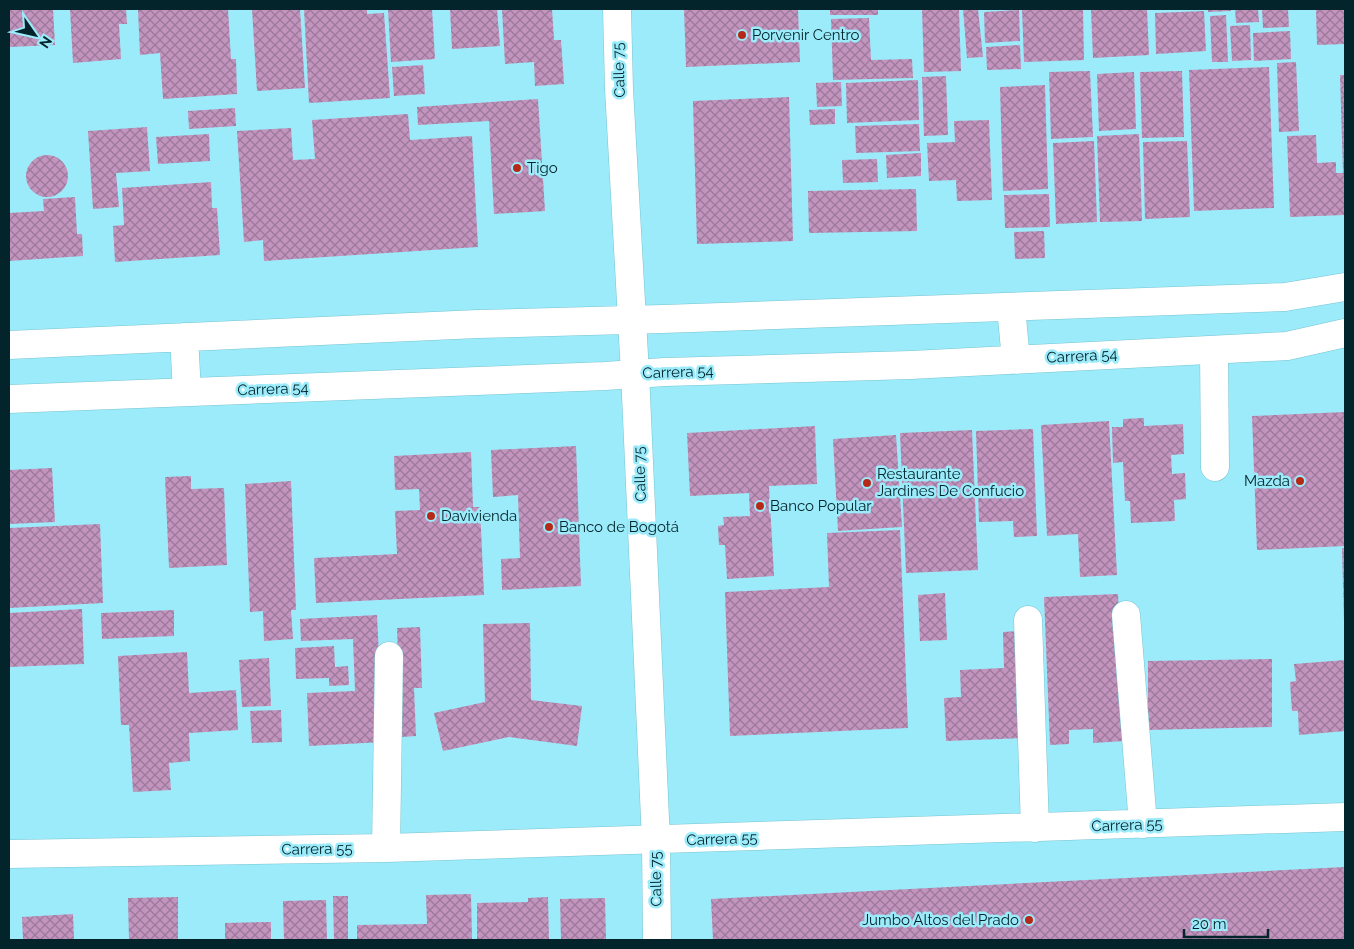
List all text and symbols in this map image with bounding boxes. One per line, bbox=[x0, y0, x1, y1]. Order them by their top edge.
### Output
north arrow bbox=[10, 10, 60, 60]
place label: Porvenir Centro bbox=[752, 26, 859, 44]
marker: Porvenir Centro bbox=[736, 29, 748, 41]
text: N bbox=[36, 33, 55, 51]
street label: Calle 75 bbox=[609, 42, 629, 98]
place label: Tigo bbox=[527, 159, 558, 177]
marker: Tigo bbox=[511, 162, 523, 174]
street label: Carrera 54 bbox=[1046, 345, 1118, 367]
street label: Carrera 54 bbox=[642, 362, 714, 382]
street label: Carrera 54 bbox=[237, 379, 309, 399]
street label: Calle 75 bbox=[630, 446, 650, 502]
place label: Restaurante Jardines De Confucio bbox=[877, 465, 1024, 500]
place label: Mazda bbox=[1244, 472, 1290, 490]
marker: Mazda bbox=[1294, 475, 1306, 487]
marker: Restaurante Jardines De Confucio bbox=[861, 477, 873, 489]
place label: Banco Popular bbox=[770, 497, 872, 515]
marker: Banco Popular bbox=[754, 500, 766, 512]
place label: Davivienda bbox=[441, 507, 517, 525]
marker: Davivienda bbox=[425, 510, 437, 522]
place label: Banco de Bogotá bbox=[559, 518, 679, 536]
marker: Banco de Bogotá bbox=[543, 521, 555, 533]
street label: Carrera 55 bbox=[1091, 815, 1163, 835]
street label: Carrera 55 bbox=[686, 829, 758, 849]
street label: Carrera 55 bbox=[281, 839, 353, 859]
street label: Calle 75 bbox=[647, 851, 665, 907]
scale bar bbox=[1184, 906, 1268, 938]
place label: Jumbo Altos del Prado bbox=[862, 911, 1019, 929]
marker: Jumbo Altos del Prado bbox=[1023, 914, 1035, 926]
text: 20 m bbox=[1192, 915, 1227, 933]

